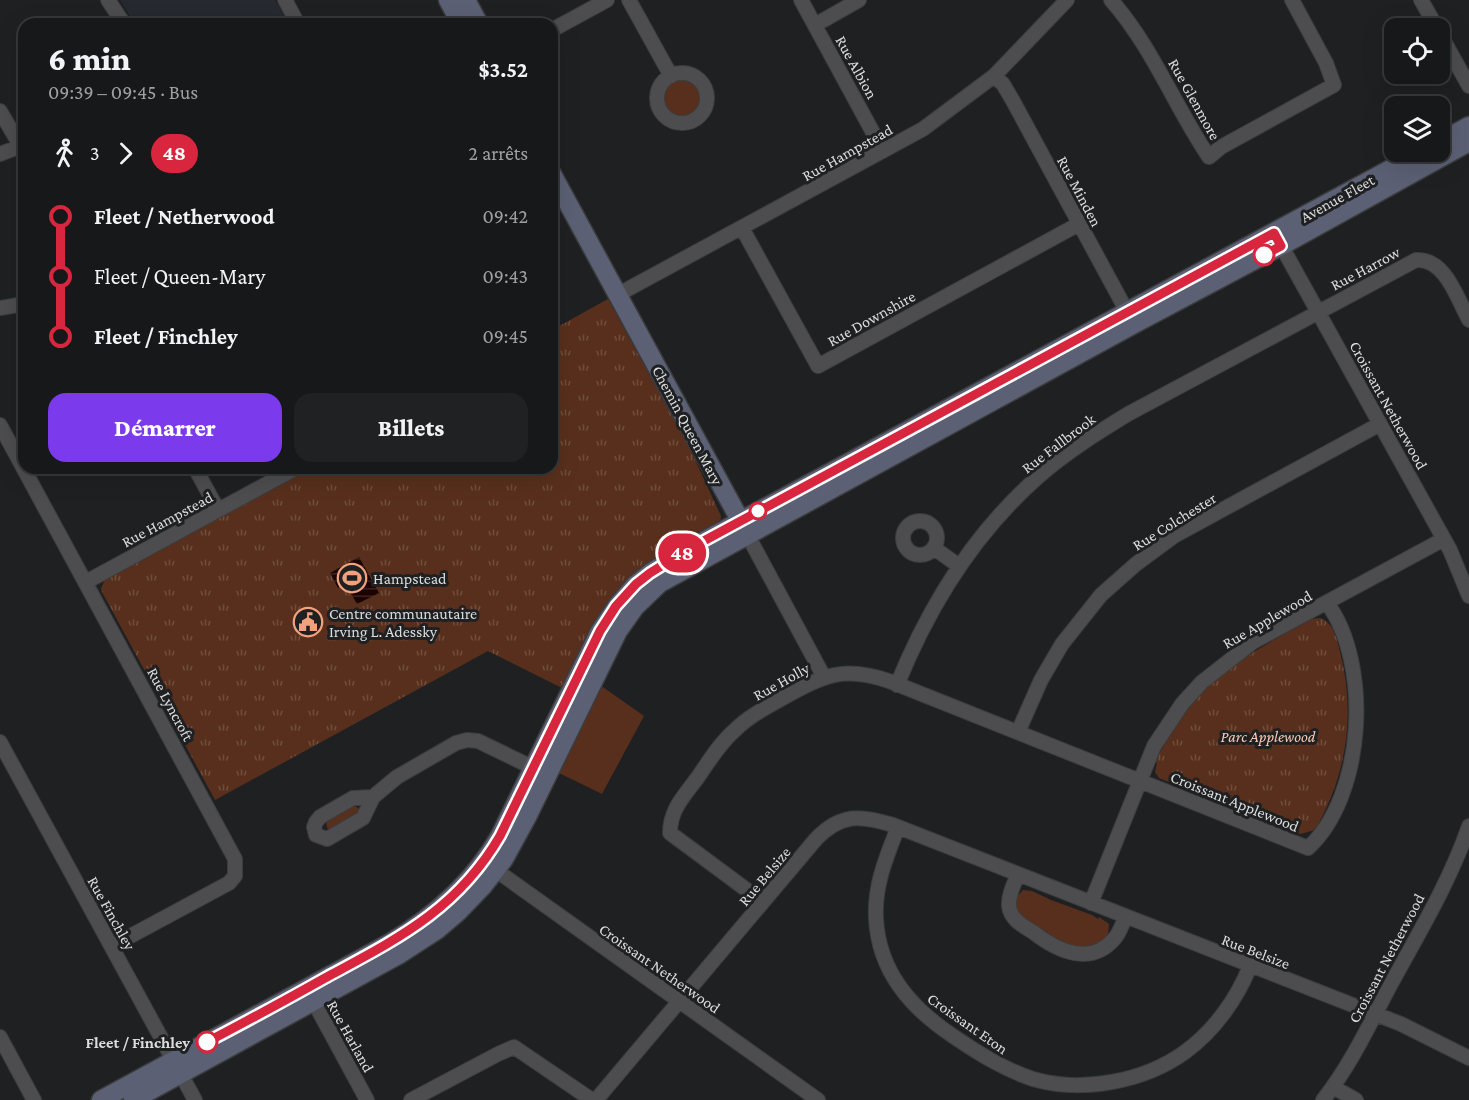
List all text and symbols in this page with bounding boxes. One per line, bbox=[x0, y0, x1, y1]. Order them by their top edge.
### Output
map controls bbox=[1384, 18, 1450, 162]
button: locate bbox=[1384, 18, 1450, 84]
street label: Rue Albion bbox=[832, 33, 881, 102]
text: 6 min bbox=[48, 40, 131, 77]
street label: Rue Glenmore bbox=[1165, 56, 1224, 143]
text: $3.52 bbox=[479, 57, 528, 82]
text: 09:39 – 09:45 · Bus bbox=[48, 81, 198, 103]
button: layers bbox=[1384, 96, 1450, 162]
street label: Rue Hampstead bbox=[799, 120, 896, 185]
icon: walk bbox=[48, 137, 81, 170]
icon: forward bbox=[109, 137, 142, 170]
text: 48 bbox=[163, 141, 186, 165]
text: 3 bbox=[90, 142, 100, 164]
text: 2 arrêts bbox=[469, 142, 528, 164]
street label: Rue Minden bbox=[1054, 153, 1105, 230]
street label: Avenue Fleet bbox=[1297, 171, 1378, 226]
text: Fleet / Netherwood bbox=[94, 204, 275, 229]
text: 09:42 bbox=[482, 205, 528, 227]
street label: Rue Harrow bbox=[1328, 243, 1403, 294]
unlabelled marker bbox=[1253, 244, 1275, 266]
text: Fleet / Queen-Mary bbox=[94, 264, 265, 289]
text: 09:43 bbox=[482, 265, 528, 287]
street label: Rue Downshire bbox=[824, 287, 918, 350]
text: Fleet / Finchley bbox=[94, 324, 238, 349]
text: 09:45 bbox=[482, 325, 528, 347]
street label: Croissant Netherwood bbox=[1346, 338, 1431, 473]
street label: Chemin Queen Mary bbox=[648, 363, 726, 489]
button: Démarrer bbox=[48, 393, 282, 462]
button: Billets bbox=[294, 393, 528, 462]
street label: Rue Fallbrook bbox=[1018, 410, 1099, 477]
street label: Rue Hampstead bbox=[119, 488, 217, 551]
street label: Rue Colchester bbox=[1129, 489, 1219, 554]
unlabelled marker bbox=[749, 502, 767, 520]
line badge: 48 bbox=[655, 534, 709, 572]
text: 48 bbox=[670, 541, 694, 565]
sports icon: Hampstead bbox=[336, 562, 368, 594]
place label: Hampstead bbox=[373, 570, 447, 588]
street label: Rue Applewood bbox=[1220, 587, 1316, 653]
place label: Centre communautaire Irving L. Adessky bbox=[329, 605, 477, 641]
public building icon: Centre communautaire Irving L. Adessky bbox=[292, 606, 324, 638]
street label: Rue Holly bbox=[750, 659, 813, 705]
street label: Rue Lyncroft bbox=[143, 665, 197, 745]
park label: Parc Applewood bbox=[1221, 728, 1316, 746]
street label: Croissant Applewood bbox=[1168, 768, 1302, 836]
street label: Rue Belsize bbox=[735, 843, 794, 909]
street label: Rue Finchley bbox=[83, 873, 139, 954]
street label: Croissant Netherwood bbox=[1345, 890, 1428, 1026]
street label: Croissant Netherwood bbox=[596, 920, 724, 1017]
street label: Rue Belsize bbox=[1219, 931, 1292, 972]
street label: Croissant Eton bbox=[924, 989, 1011, 1058]
street label: Rue Harland bbox=[324, 997, 377, 1076]
marker: Fleet / Finchley bbox=[196, 1031, 218, 1053]
place label: Fleet / Finchley bbox=[86, 1034, 190, 1051]

